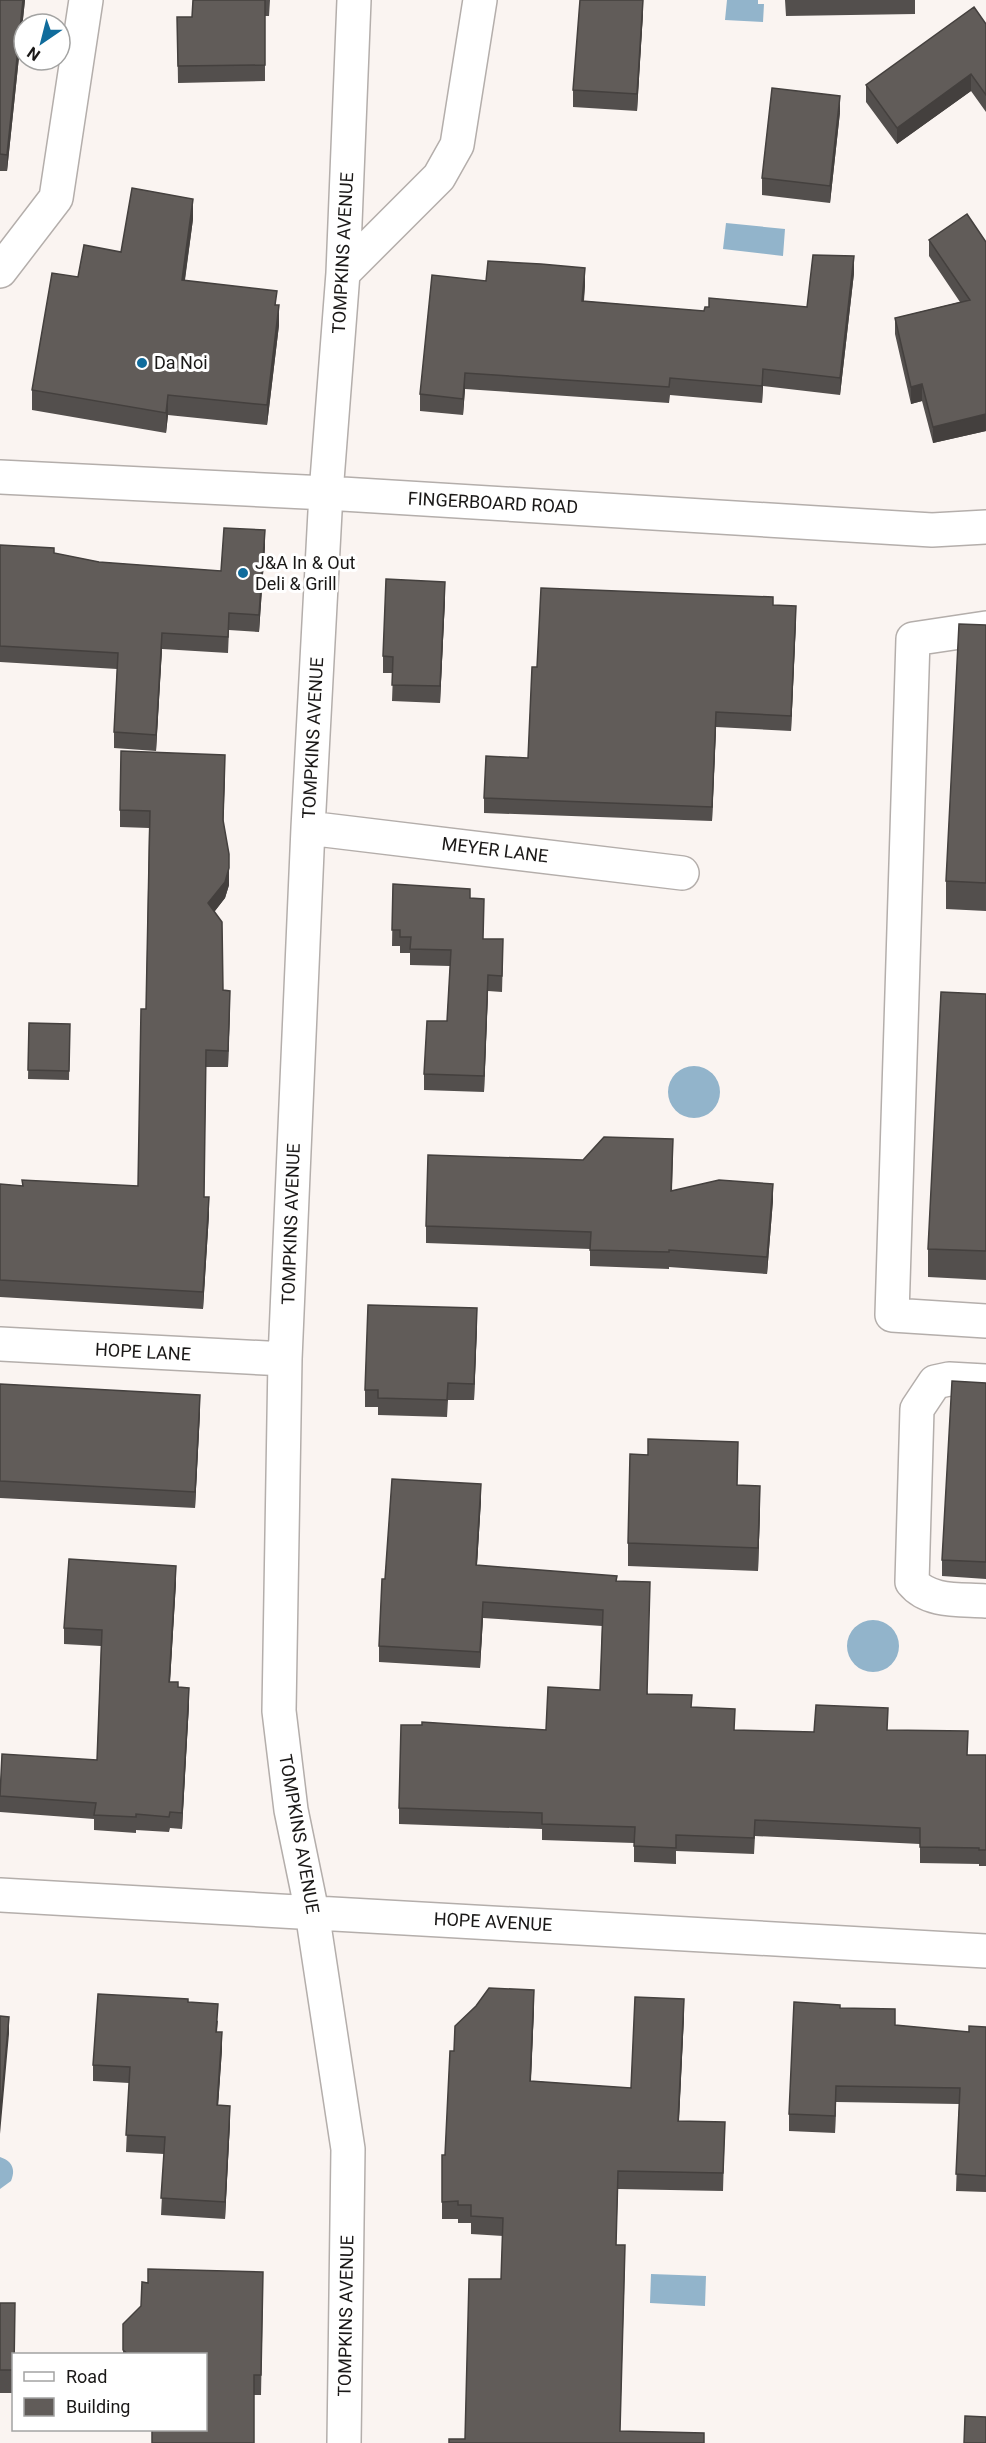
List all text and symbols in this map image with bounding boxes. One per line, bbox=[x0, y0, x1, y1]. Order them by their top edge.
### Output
north arrow bbox=[12, 12, 72, 72]
text: N bbox=[24, 43, 44, 65]
street label: TOMPKINS AVENUE bbox=[328, 172, 357, 334]
place label: Da Noi bbox=[154, 352, 208, 373]
marker: Da Noi bbox=[135, 356, 149, 370]
street label: FINGERBOARD ROAD bbox=[407, 488, 579, 517]
place label: J&A In & Out Deli & Grill bbox=[255, 552, 356, 594]
marker: J&A In & Out Deli & Grill bbox=[236, 566, 250, 580]
street label: TOMPKINS AVENUE bbox=[298, 657, 327, 819]
street label: MEYER LANE bbox=[441, 833, 550, 866]
street label: TOMPKINS AVENUE bbox=[277, 1143, 304, 1305]
street label: HOPE LANE bbox=[95, 1339, 191, 1364]
street label: TOMPKINS AVENUE bbox=[275, 1753, 324, 1915]
street label: HOPE AVENUE bbox=[433, 1908, 553, 1935]
street label: TOMPKINS AVENUE bbox=[334, 2235, 357, 2397]
legend bbox=[12, 2353, 207, 2431]
text: Road bbox=[66, 2366, 107, 2387]
text: Building bbox=[66, 2396, 130, 2417]

